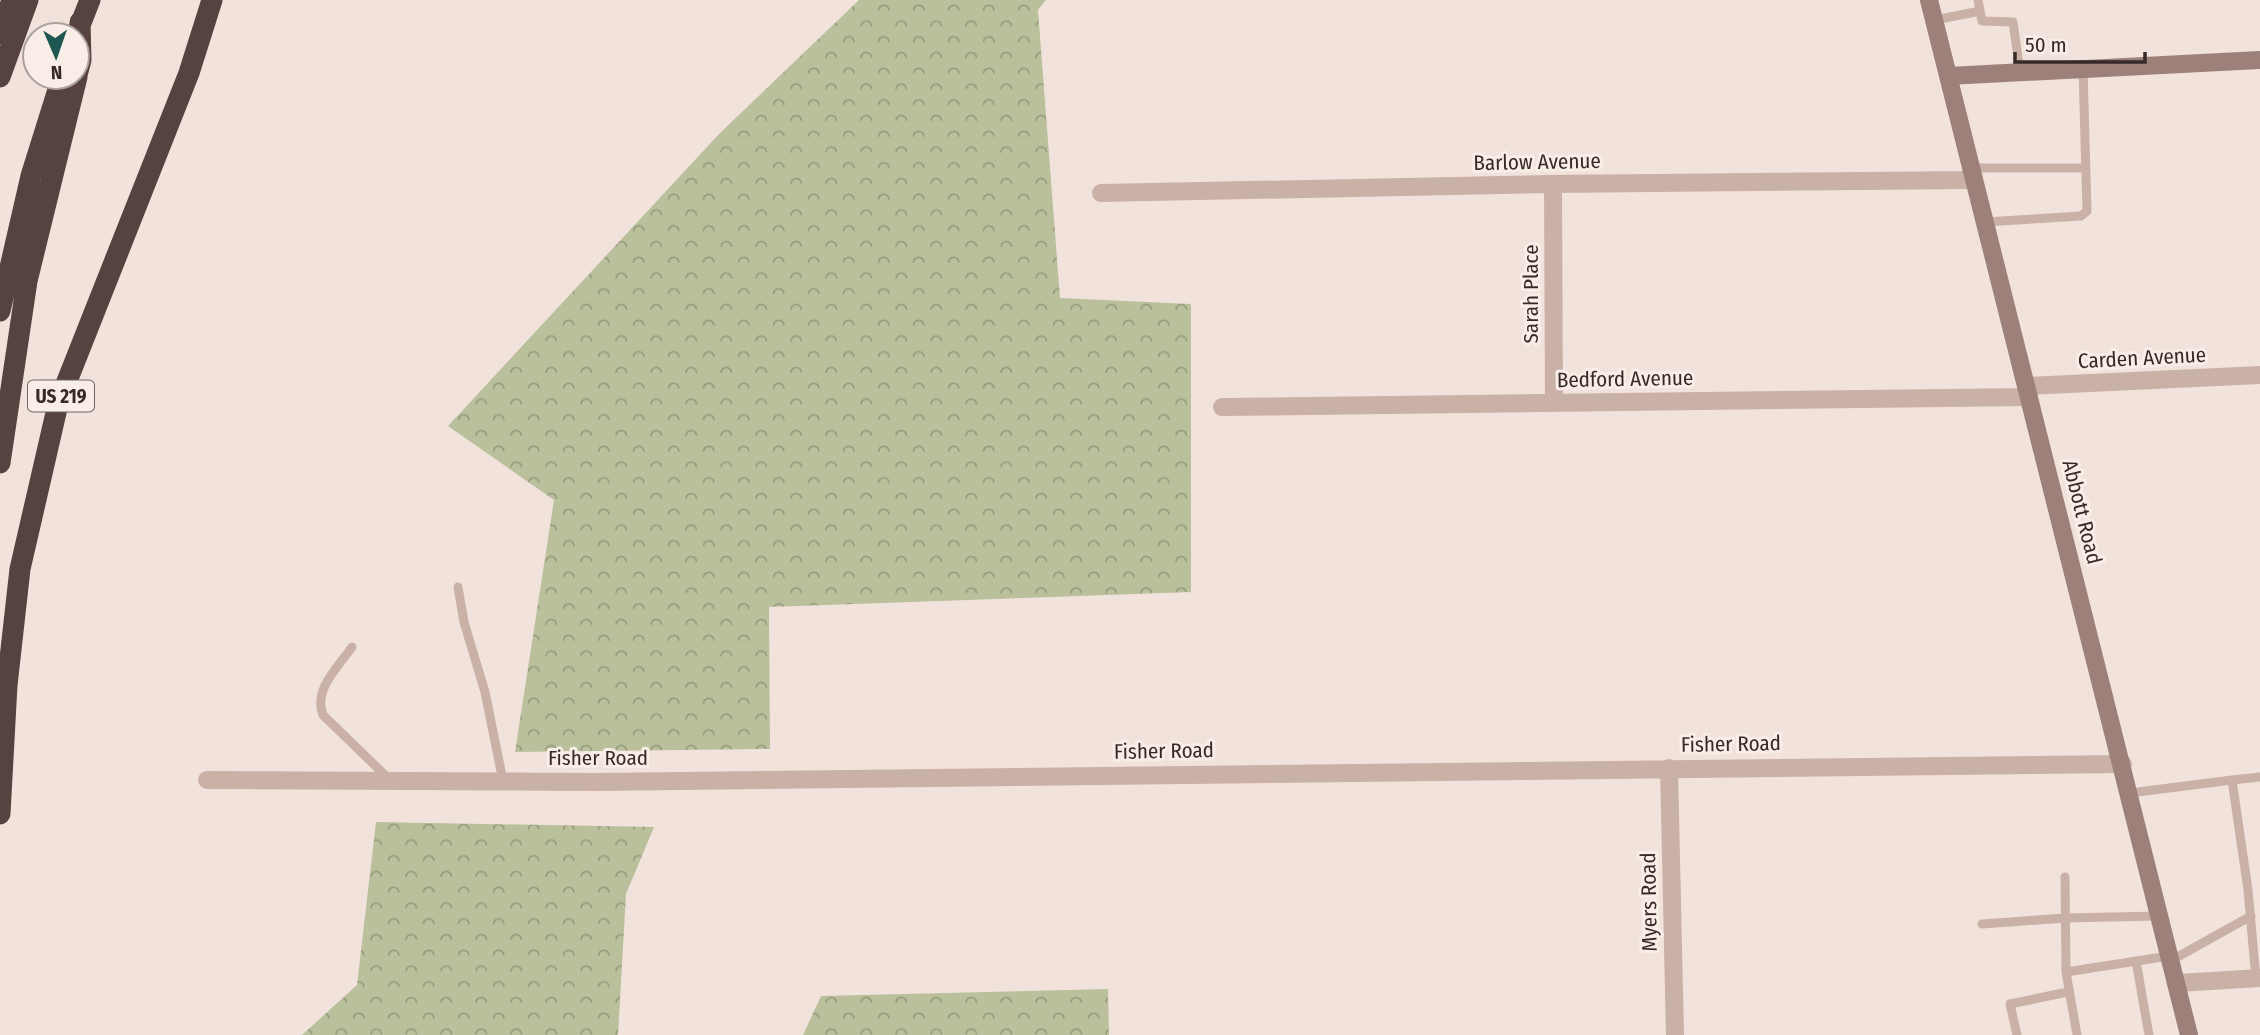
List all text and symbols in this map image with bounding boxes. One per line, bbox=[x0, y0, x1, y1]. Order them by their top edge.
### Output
north arrow bbox=[21, 21, 91, 91]
scale bar bbox=[2015, 21, 2144, 65]
text: 50 m bbox=[2025, 32, 2067, 58]
text: N bbox=[50, 61, 63, 84]
street label: Barlow Avenue bbox=[1473, 148, 1601, 176]
street label: Sarah Place bbox=[1518, 244, 1544, 344]
street label: Carden Avenue bbox=[2077, 342, 2207, 374]
street label: Bedford Avenue bbox=[1557, 365, 1693, 393]
road number: US 219 bbox=[28, 380, 94, 412]
street label: Abbott Road bbox=[2056, 457, 2108, 567]
street label: Fisher Road bbox=[1681, 730, 1781, 758]
street label: Fisher Road bbox=[1114, 737, 1214, 765]
street label: Fisher Road bbox=[548, 745, 648, 771]
street label: Myers Road bbox=[1635, 852, 1663, 952]

